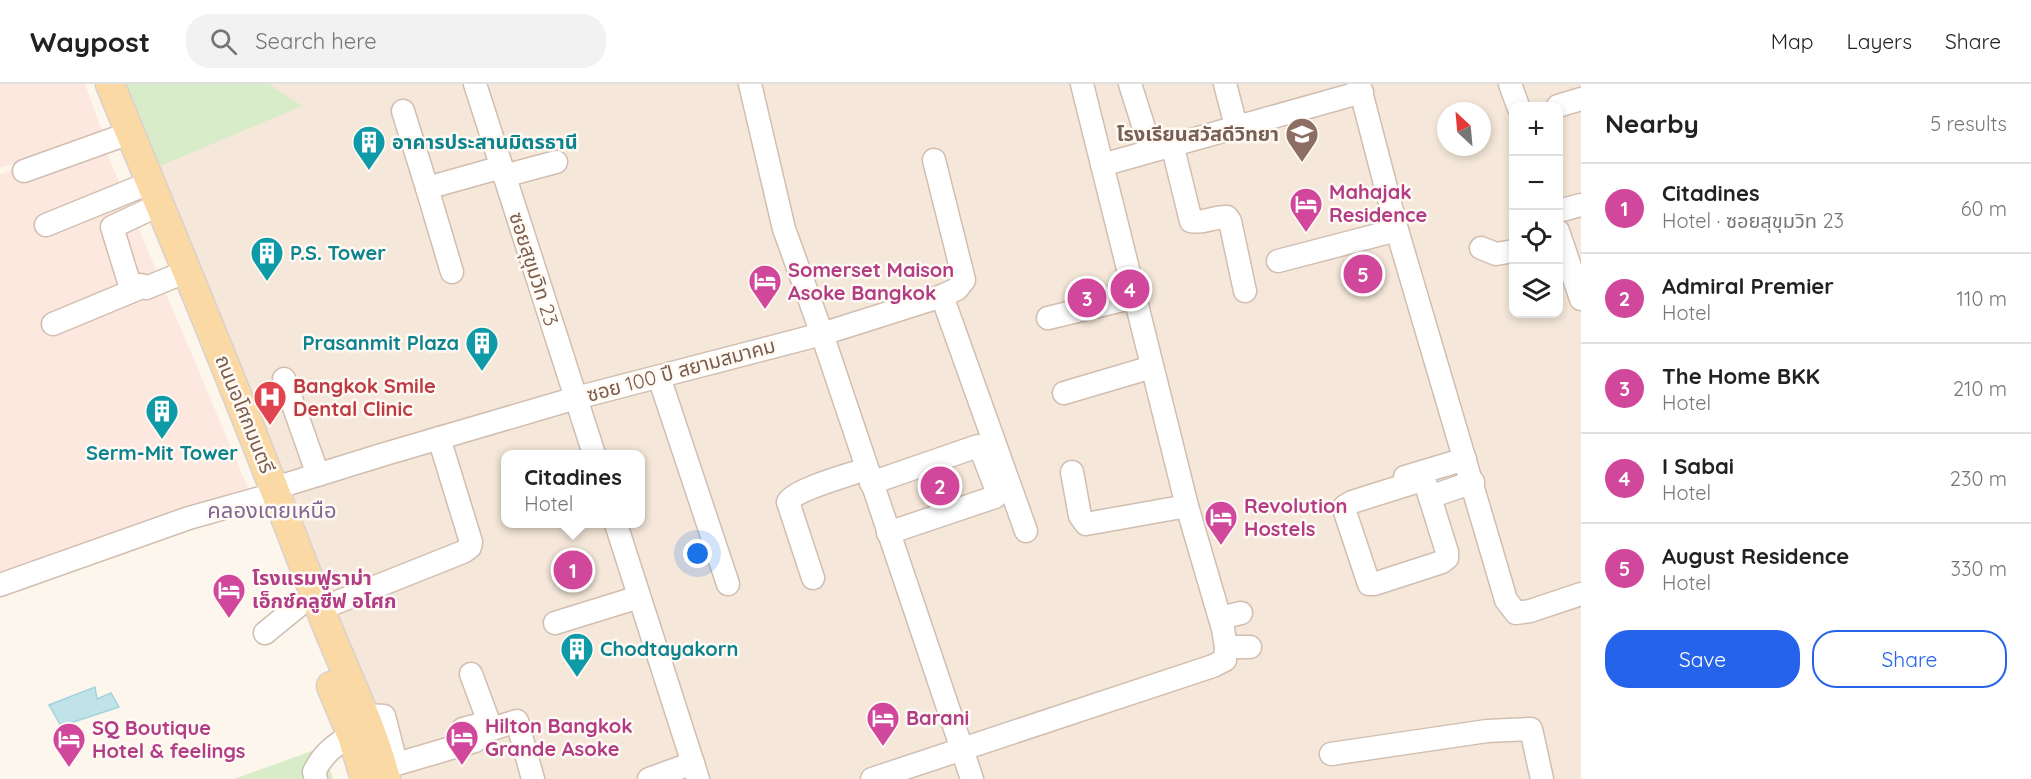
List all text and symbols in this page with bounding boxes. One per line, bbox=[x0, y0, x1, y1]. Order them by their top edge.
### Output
search box bbox=[186, 14, 606, 68]
text: Waypost bbox=[30, 24, 150, 59]
icon: search bbox=[207, 25, 240, 58]
text: Search here bbox=[255, 27, 377, 55]
text: Map bbox=[1771, 28, 1814, 54]
text: Layers bbox=[1847, 28, 1912, 54]
text: Share bbox=[1945, 28, 2001, 54]
north arrow bbox=[1437, 102, 1491, 156]
map controls bbox=[1509, 102, 1563, 318]
button: + bbox=[1509, 102, 1563, 156]
text: Nearby bbox=[1605, 107, 1699, 140]
text: 5 results bbox=[1930, 111, 2007, 136]
school or university icon: โรงเรียนสวัสดีวิทยา bbox=[1284, 116, 1320, 163]
place label: โรงเรียนสวัสดีวิทยา bbox=[1117, 121, 1279, 146]
building icon: อาคารประสานมิตรธานี bbox=[351, 124, 387, 171]
place label: อาคารประสานมิตรธานี bbox=[392, 129, 578, 154]
button: − bbox=[1509, 156, 1563, 210]
place label: Mahajak Residence bbox=[1329, 179, 1427, 227]
text: Citadines bbox=[1662, 179, 1760, 207]
hotel icon: Mahajak Residence bbox=[1288, 186, 1324, 233]
text: 1 bbox=[1621, 196, 1628, 221]
text: 60 m bbox=[1961, 196, 2007, 221]
text: Hotel · ซอยสุขุมวิท 23 bbox=[1662, 208, 1844, 233]
street label: ซอยสุขุมวิท 23 bbox=[504, 209, 565, 329]
button: locate bbox=[1509, 210, 1563, 264]
building icon: P.S. Tower bbox=[249, 235, 285, 282]
place label: P.S. Tower bbox=[290, 240, 386, 265]
pin: 5 bbox=[1344, 252, 1382, 297]
place label: Somerset Maison Asoke Bangkok bbox=[788, 257, 954, 305]
hotel icon: Somerset Maison Asoke Bangkok bbox=[747, 263, 783, 310]
button: layers bbox=[1509, 264, 1563, 318]
pin: 4 bbox=[1110, 266, 1150, 312]
text: Admiral Premier bbox=[1662, 272, 1834, 300]
pin: 3 bbox=[1068, 276, 1106, 320]
text: 2 bbox=[1619, 286, 1630, 311]
text: 110 m bbox=[1957, 286, 2007, 311]
text: Hotel bbox=[1662, 300, 1711, 325]
building icon: Prasanmit Plaza bbox=[464, 325, 500, 372]
place label: Prasanmit Plaza bbox=[302, 330, 459, 355]
street label: ซอย 100 ปี สยามสมาคม bbox=[584, 332, 778, 407]
street label: ถนนอโศกมนตรี bbox=[210, 351, 281, 477]
text: The Home BKK bbox=[1662, 362, 1820, 390]
place label: Bangkok Smile Dental Clinic bbox=[293, 373, 436, 421]
text: 3 bbox=[1619, 376, 1630, 401]
text: 210 m bbox=[1953, 376, 2007, 401]
hospital icon: Bangkok Smile Dental Clinic bbox=[252, 379, 288, 426]
text: Hotel bbox=[1662, 390, 1711, 415]
building icon: Serm-Mit Tower bbox=[144, 393, 180, 440]
place label: Serm-Mit Tower bbox=[86, 440, 238, 465]
popup bbox=[501, 450, 645, 528]
text: I Sabai bbox=[1662, 452, 1734, 480]
text: Citadines bbox=[524, 463, 622, 491]
pin: 2 bbox=[920, 464, 960, 508]
text: 4 bbox=[1619, 466, 1630, 491]
text: 230 m bbox=[1950, 466, 2007, 491]
text: Hotel bbox=[1662, 480, 1711, 505]
text: Hotel bbox=[524, 491, 573, 516]
place label: Revolution Hostels bbox=[1244, 493, 1347, 541]
district label: คลองเตยเหนือ bbox=[207, 496, 337, 524]
hotel icon: Revolution Hostels bbox=[1203, 499, 1239, 546]
your location bbox=[683, 539, 712, 568]
text: August Residence bbox=[1662, 542, 1849, 570]
pin: 1 bbox=[554, 548, 592, 592]
text: 5 bbox=[1619, 556, 1630, 581]
text: 330 m bbox=[1950, 556, 2007, 581]
place label: โรงแรมฟูราม่า เอ็กซ์คลูซีฟ อโศก bbox=[252, 565, 396, 613]
text: Hotel bbox=[1662, 570, 1711, 595]
hotel icon: โรงแรมฟูราม่า เอ็กซ์คลูซีฟ อโศก bbox=[211, 572, 247, 619]
button: Save bbox=[1605, 630, 1800, 688]
button: Share bbox=[1812, 630, 2007, 688]
building icon: Chodtayakorn bbox=[559, 631, 595, 678]
place label: Chodtayakorn bbox=[600, 636, 738, 661]
hotel icon: Barani bbox=[865, 700, 901, 747]
place label: Barani bbox=[906, 705, 969, 730]
place label: Hilton Bangkok Grande Asoke bbox=[485, 713, 633, 761]
place label: SQ Boutique Hotel & feelings bbox=[92, 715, 246, 763]
hotel icon: Hilton Bangkok Grande Asoke bbox=[444, 719, 480, 766]
hotel icon: SQ Boutique Hotel & feelings bbox=[51, 721, 87, 768]

